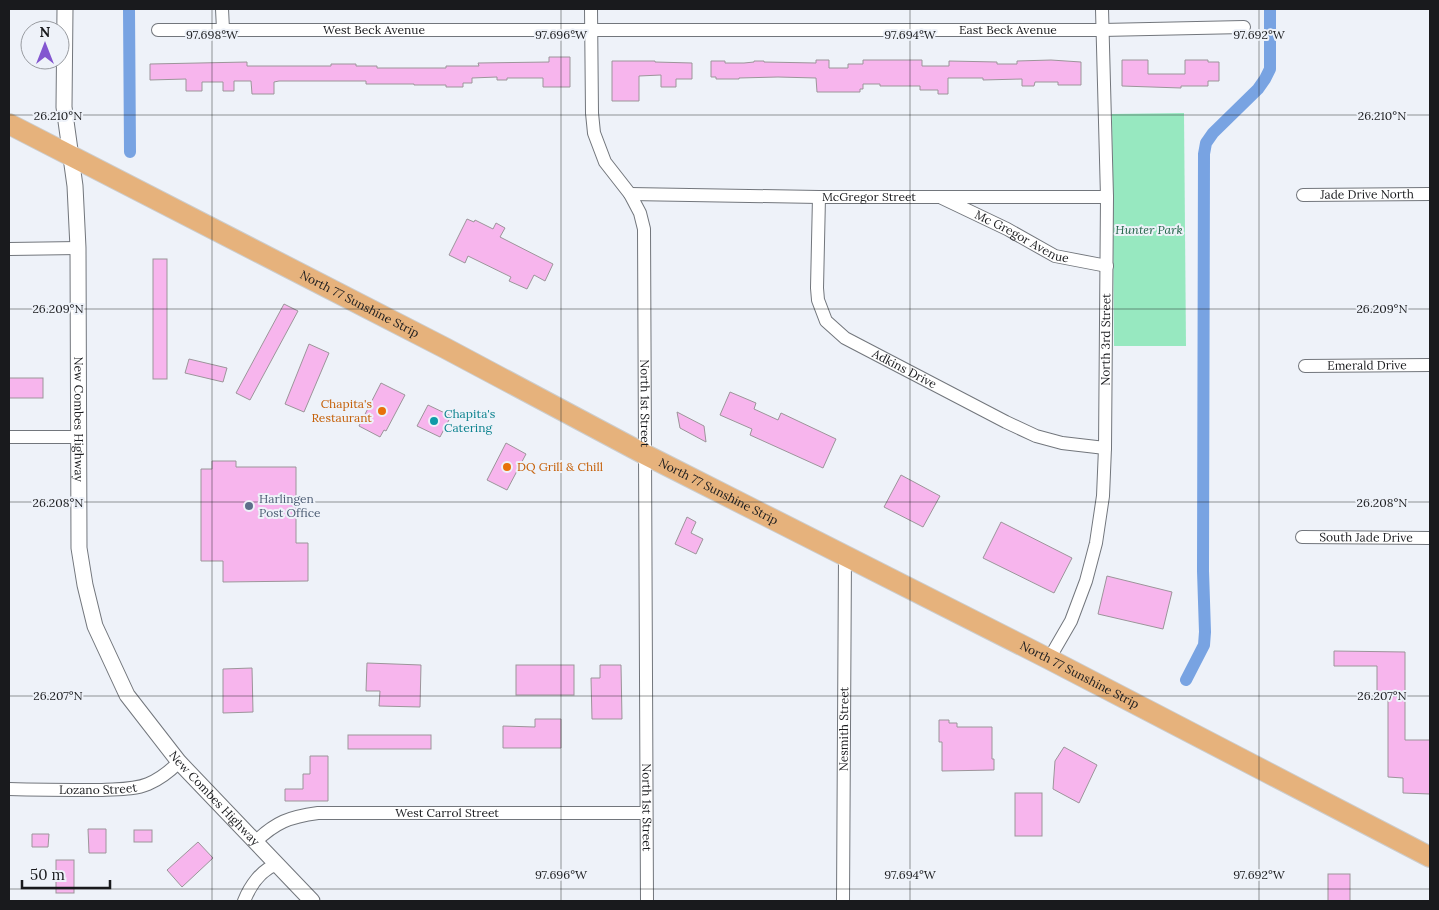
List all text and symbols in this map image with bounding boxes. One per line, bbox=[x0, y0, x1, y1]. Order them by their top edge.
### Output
north arrow bbox=[20, 20, 70, 70]
street label: West Beck Avenue bbox=[323, 22, 426, 37]
street label: East Beck Avenue bbox=[959, 22, 1057, 37]
text: N bbox=[40, 23, 51, 41]
text: 97.698°W bbox=[186, 27, 239, 42]
text: 97.696°W bbox=[535, 27, 588, 42]
text: 97.694°W bbox=[884, 27, 937, 42]
text: 97.692°W bbox=[1233, 27, 1286, 42]
text: 26.210°N bbox=[34, 108, 82, 123]
text: 26.210°N bbox=[1358, 108, 1406, 123]
street label: Jade Drive North bbox=[1319, 186, 1414, 202]
street label: McGregor Street bbox=[822, 189, 916, 204]
street label: Mc Gregor Avenue bbox=[972, 207, 1071, 266]
park label: Hunter Park bbox=[1115, 222, 1183, 237]
street label: North 77 Sunshine Strip bbox=[298, 267, 422, 340]
street label: North 3rd Street bbox=[1097, 293, 1113, 386]
text: 26.209°N bbox=[32, 301, 84, 316]
text: 26.209°N bbox=[1356, 301, 1408, 316]
street label: Adkins Drive bbox=[869, 345, 940, 392]
street label: New Combes Highway bbox=[71, 356, 87, 482]
street label: Emerald Drive bbox=[1327, 357, 1407, 373]
street label: North 1st Street bbox=[638, 359, 653, 448]
place label: Chapita's Restaurant bbox=[311, 396, 372, 425]
marker: Chapita's Restaurant bbox=[376, 405, 388, 417]
place label: Chapita's Catering bbox=[444, 406, 496, 435]
marker: Chapita's Catering bbox=[428, 415, 440, 427]
street label: North 77 Sunshine Strip bbox=[656, 455, 781, 528]
place label: DQ Grill & Chill bbox=[517, 459, 603, 474]
marker: DQ Grill & Chill bbox=[501, 461, 513, 473]
place label: Harlingen Post Office bbox=[259, 491, 321, 520]
text: 26.208°N bbox=[33, 495, 83, 510]
text: 26.208°N bbox=[1357, 495, 1407, 510]
marker: Harlingen Post Office bbox=[243, 500, 255, 512]
street label: South Jade Drive bbox=[1319, 529, 1413, 545]
street label: North 77 Sunshine Strip bbox=[1018, 638, 1142, 712]
street label: Nesmith Street bbox=[836, 686, 851, 771]
text: 26.207°N bbox=[33, 688, 83, 703]
text: 26.207°N bbox=[1357, 688, 1407, 703]
street label: New Combes Highway bbox=[166, 748, 264, 849]
street label: North 1st Street bbox=[639, 763, 655, 852]
street label: Lozano Street bbox=[59, 779, 138, 797]
street label: West Carrol Street bbox=[395, 805, 499, 820]
scale bar bbox=[22, 858, 110, 890]
text: 50 m bbox=[30, 865, 65, 884]
text: 97.696°W bbox=[535, 867, 588, 882]
text: 97.694°W bbox=[884, 867, 937, 882]
text: 97.692°W bbox=[1233, 867, 1286, 882]

